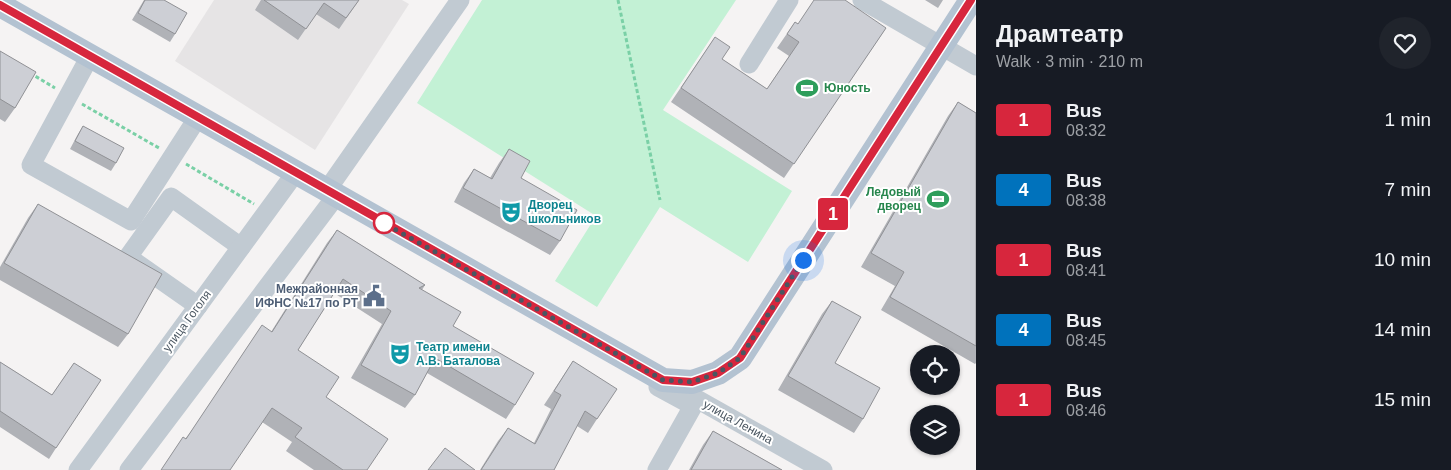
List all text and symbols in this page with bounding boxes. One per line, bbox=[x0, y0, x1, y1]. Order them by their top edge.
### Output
button: heart bbox=[1379, 17, 1431, 69]
text: Драмтеатр bbox=[996, 20, 1124, 47]
text: Walk · 3 min · 210 m bbox=[996, 53, 1143, 70]
sports icon: Юность bbox=[794, 75, 820, 101]
place label: Юность bbox=[824, 81, 871, 95]
text: Bus bbox=[1066, 100, 1102, 121]
text: 1 min bbox=[1385, 109, 1431, 130]
text: 1 bbox=[1018, 110, 1029, 130]
text: 08:32 bbox=[1066, 122, 1106, 139]
text: Bus bbox=[1066, 170, 1102, 191]
text: 7 min bbox=[1385, 179, 1431, 200]
text: 4 bbox=[1018, 180, 1029, 200]
place label: Ледовый дворец bbox=[866, 185, 922, 213]
sports icon: Ледовый дворец bbox=[925, 186, 951, 212]
text: 08:38 bbox=[1066, 192, 1106, 209]
place label: Дворец школьников bbox=[528, 198, 601, 226]
line badge: 1 bbox=[817, 198, 849, 230]
theatre icon: Дворец школьников bbox=[498, 199, 524, 225]
text: 1 bbox=[828, 204, 838, 224]
unlabelled marker bbox=[373, 212, 395, 234]
text: Bus bbox=[1066, 240, 1102, 261]
your location bbox=[791, 248, 816, 273]
text: 10 min bbox=[1374, 249, 1431, 270]
text: 1 bbox=[1018, 250, 1029, 270]
text: 08:41 bbox=[1066, 262, 1106, 279]
place label: Межрайонная ИФНС №17 по РТ bbox=[255, 282, 359, 310]
public building icon: Межрайонная ИФНС №17 по РТ bbox=[361, 283, 387, 309]
street label: улица Гоголя bbox=[160, 287, 214, 355]
text: Bus bbox=[1066, 310, 1102, 331]
text: 14 min bbox=[1374, 319, 1431, 340]
text: 4 bbox=[1018, 320, 1029, 340]
text: 08:45 bbox=[1066, 332, 1106, 349]
place label: Театр имени А.В. Баталова bbox=[416, 340, 500, 368]
theatre icon: Театр имени А.В. Баталова bbox=[387, 341, 413, 367]
map controls bbox=[910, 345, 960, 455]
button: locate bbox=[910, 345, 960, 395]
text: Bus bbox=[1066, 380, 1102, 401]
text: 15 min bbox=[1374, 389, 1431, 410]
text: 1 bbox=[1018, 390, 1029, 410]
street label: улица Ленина bbox=[701, 397, 776, 447]
text: 08:46 bbox=[1066, 402, 1106, 419]
button: layers bbox=[910, 405, 960, 455]

